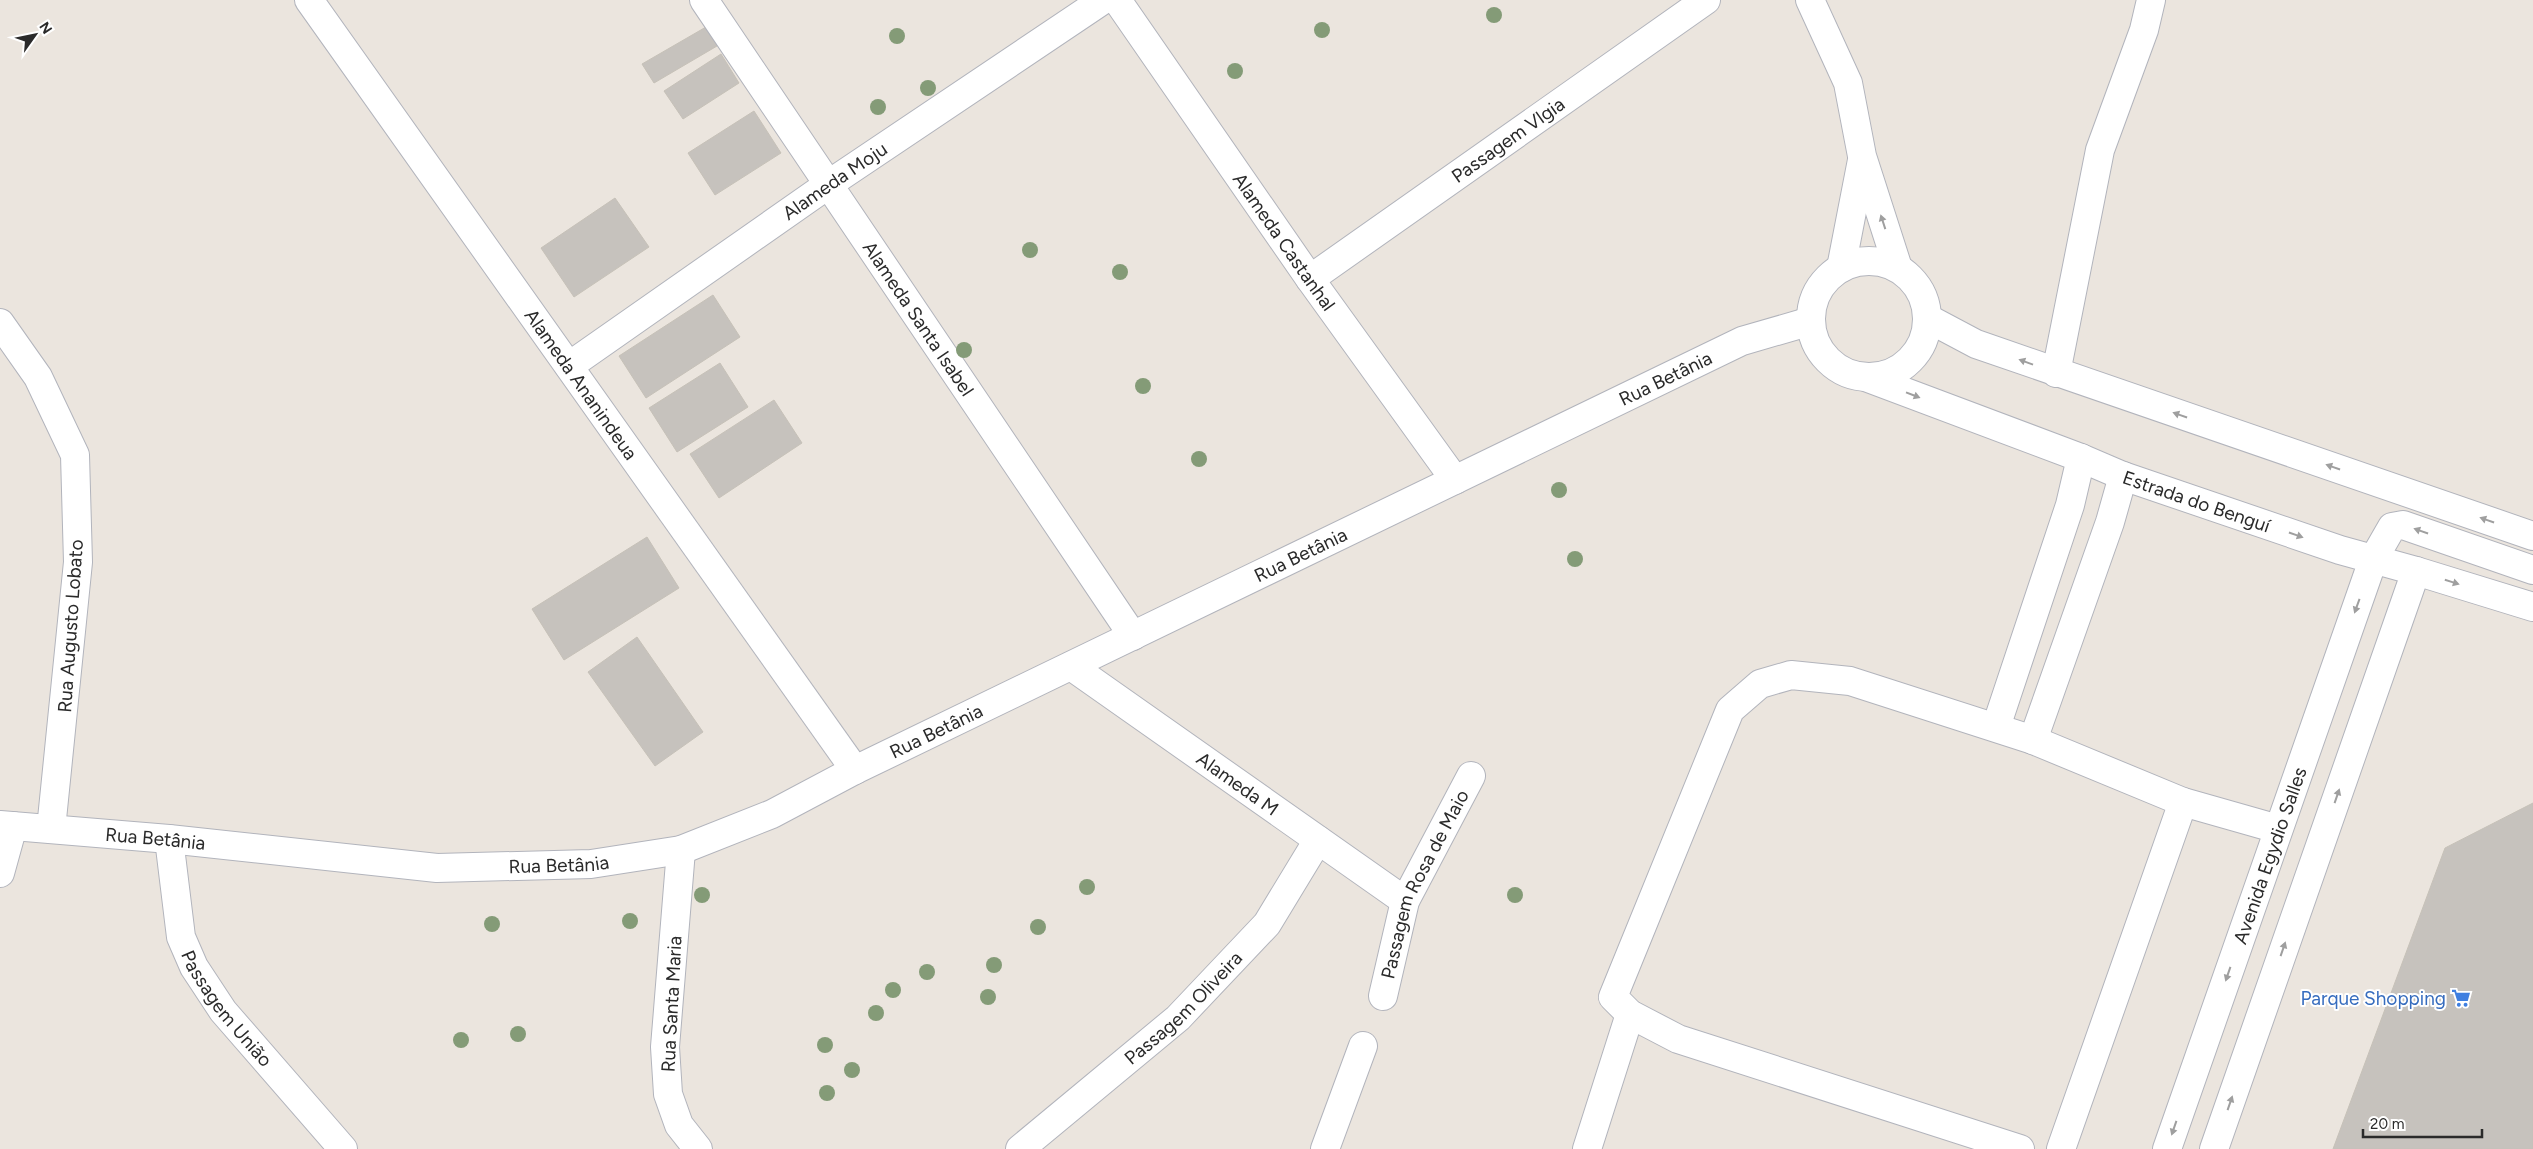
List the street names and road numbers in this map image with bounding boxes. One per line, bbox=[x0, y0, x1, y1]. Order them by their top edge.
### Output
street label: Passagem Vlgia bbox=[1447, 92, 1569, 188]
street label: Alameda Moju bbox=[778, 137, 892, 225]
street label: Alameda Castanhal bbox=[1228, 168, 1340, 315]
street label: Alameda Santa Isabel bbox=[858, 237, 979, 400]
street label: Alameda Ananindeua bbox=[520, 305, 642, 464]
street label: Rua Betânia bbox=[1615, 346, 1716, 411]
street label: Estrada do Benguí bbox=[2120, 466, 2275, 538]
street label: Rua Betânia bbox=[1251, 523, 1351, 587]
street label: Rua Augusto Lobato bbox=[53, 539, 88, 713]
street label: Rua Betânia bbox=[886, 699, 986, 764]
street label: Alameda M bbox=[1192, 747, 1283, 821]
street label: Avenida Egydio Salles bbox=[2229, 764, 2312, 947]
street label: Passagem Rosa de Maio bbox=[1376, 786, 1474, 981]
street label: Rua Betânia bbox=[104, 823, 207, 855]
street label: Rua Betânia bbox=[508, 850, 611, 878]
street label: Rua Santa Maria bbox=[656, 935, 687, 1073]
street label: Passagem União bbox=[176, 947, 277, 1071]
street label: Passagem Oliveira bbox=[1120, 947, 1247, 1070]

